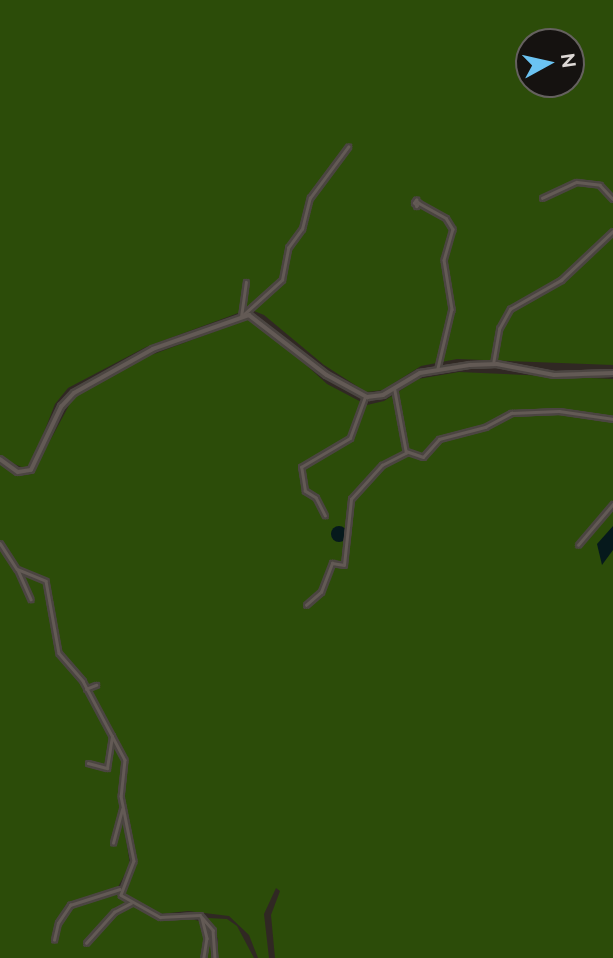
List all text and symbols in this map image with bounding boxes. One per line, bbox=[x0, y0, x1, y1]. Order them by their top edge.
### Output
north arrow bbox=[515, 28, 585, 98]
text: N bbox=[557, 52, 581, 69]

